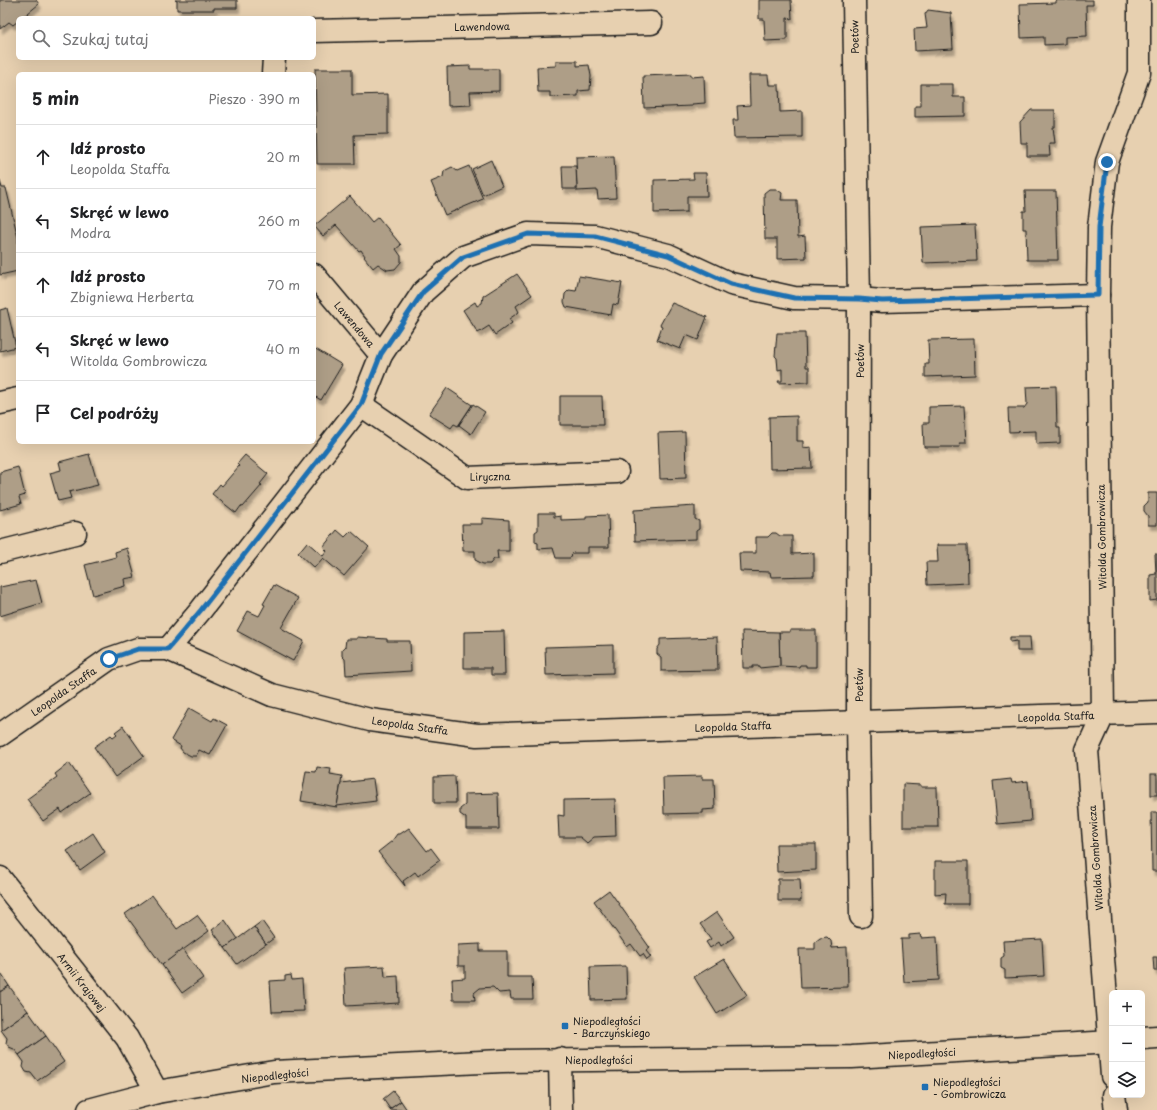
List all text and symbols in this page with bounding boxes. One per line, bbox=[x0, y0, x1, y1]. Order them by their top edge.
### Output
search box bbox=[16, 16, 316, 60]
street label: Lawendowa bbox=[454, 18, 511, 34]
street label: Poetów bbox=[846, 20, 862, 54]
icon: search bbox=[30, 27, 52, 49]
text: Szukaj tutaj bbox=[62, 27, 149, 50]
text: 5 min bbox=[32, 85, 79, 111]
text: Pieszo · 390 m bbox=[208, 89, 300, 108]
text: Idź prosto bbox=[70, 136, 145, 159]
icon: ahead bbox=[32, 146, 54, 168]
text: 20 m bbox=[266, 147, 300, 166]
route end bbox=[1098, 153, 1116, 171]
text: Leopolda Staffa bbox=[70, 159, 170, 178]
text: Skręć w lewo bbox=[70, 200, 169, 223]
icon: left bbox=[32, 210, 54, 232]
text: 260 m bbox=[258, 211, 300, 230]
text: Modra bbox=[70, 223, 111, 242]
text: Idź prosto bbox=[70, 264, 145, 287]
icon: ahead bbox=[32, 274, 54, 296]
text: 70 m bbox=[267, 275, 300, 294]
text: Zbigniewa Herberta bbox=[70, 287, 194, 306]
street label: Lawendowa bbox=[331, 298, 379, 351]
text: Skręć w lewo bbox=[70, 328, 169, 351]
icon: left bbox=[32, 338, 54, 360]
text: 40 m bbox=[266, 339, 300, 358]
street label: Poetów bbox=[852, 344, 867, 378]
text: Witolda Gombrowicza bbox=[70, 351, 207, 370]
text: Cel podróży bbox=[70, 401, 158, 424]
icon: arrive bbox=[32, 402, 54, 424]
street label: Liryczna bbox=[469, 468, 511, 485]
street label: Witolda Gombrowicza bbox=[1093, 483, 1109, 590]
route start bbox=[100, 650, 118, 668]
street label: Leopolda Staffa bbox=[27, 662, 99, 719]
street label: Poetów bbox=[851, 668, 866, 702]
street label: Leopolda Staffa bbox=[1017, 707, 1095, 725]
street label: Leopolda Staffa bbox=[371, 712, 450, 738]
street label: Leopolda Staffa bbox=[694, 717, 772, 735]
street label: Witolda Gombrowicza bbox=[1084, 804, 1106, 911]
street label: Armii Krajowej bbox=[54, 949, 110, 1015]
map controls bbox=[1109, 990, 1145, 1098]
button: + bbox=[1109, 990, 1145, 1026]
place label: Niepodległości - Barczyńskiego bbox=[573, 1013, 651, 1040]
marker: Niepodległości - Barczyńskiego bbox=[560, 1021, 570, 1031]
button: − bbox=[1109, 1026, 1145, 1062]
street label: Niepodległości bbox=[888, 1044, 956, 1062]
street label: Niepodległości bbox=[565, 1052, 633, 1067]
button: layers bbox=[1109, 1062, 1145, 1098]
street label: Niepodległości bbox=[240, 1064, 310, 1086]
place label: Niepodległości - Gombrowicza bbox=[933, 1074, 1007, 1101]
marker: Niepodległości - Gombrowicza bbox=[920, 1082, 930, 1092]

